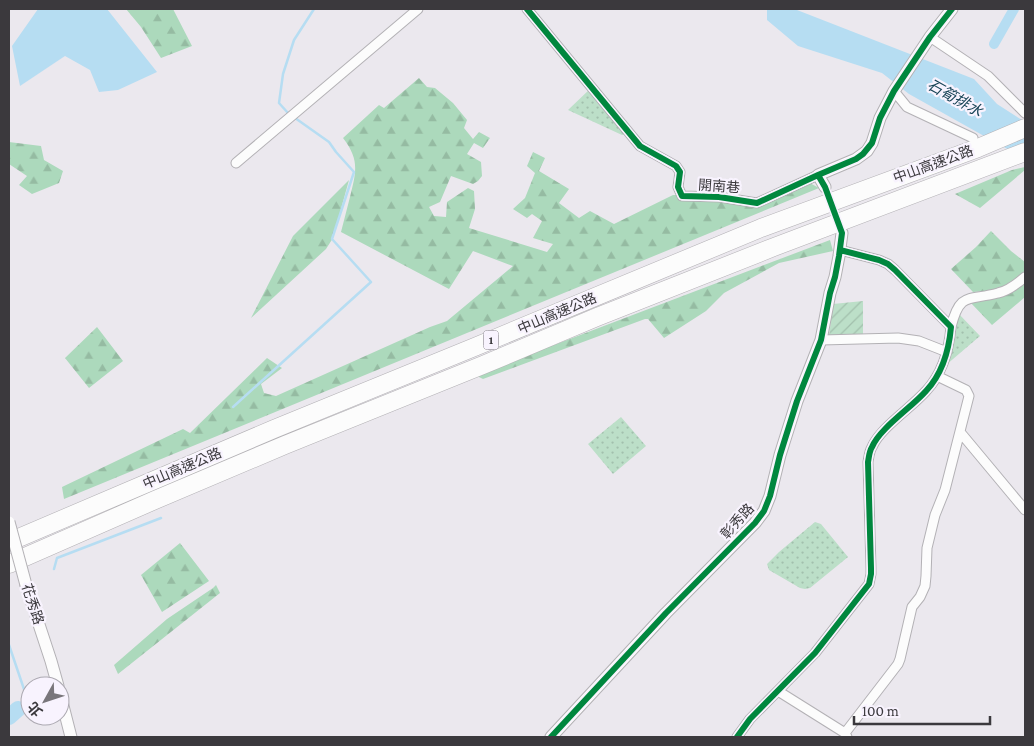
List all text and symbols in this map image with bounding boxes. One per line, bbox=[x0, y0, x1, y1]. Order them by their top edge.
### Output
water label: 石筍排水 bbox=[925, 76, 986, 120]
street label: 中山高速公路 bbox=[891, 142, 975, 186]
street label: 開南巷 bbox=[697, 177, 741, 195]
street label: 中山高速公路 bbox=[515, 289, 599, 337]
road number: 1 bbox=[484, 330, 498, 350]
street label: 中山高速公路 bbox=[140, 444, 224, 492]
street label: 彰秀路 bbox=[717, 500, 757, 542]
street label: 花秀路 bbox=[19, 582, 47, 626]
north arrow bbox=[20, 676, 70, 726]
scale bar bbox=[854, 694, 990, 726]
text: 北 bbox=[24, 699, 46, 720]
text: 100 m bbox=[862, 703, 899, 719]

